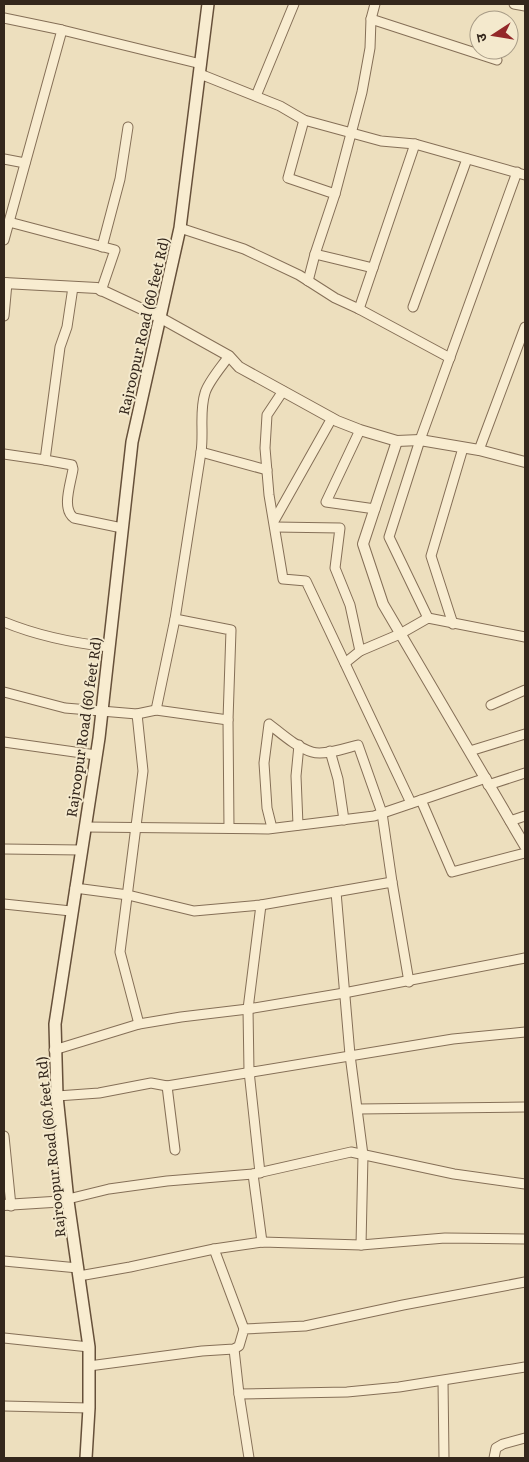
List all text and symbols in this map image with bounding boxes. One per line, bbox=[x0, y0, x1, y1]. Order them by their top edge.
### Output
north arrow bbox=[469, 10, 519, 60]
text: उ bbox=[470, 31, 491, 44]
street label: Rajroopur Road (60 feet Rd) bbox=[113, 235, 173, 417]
street label: Rajroopur Road (60 feet Rd) bbox=[60, 635, 106, 819]
street label: Rajroopur Road (60 feet Rd) bbox=[31, 1055, 69, 1239]

